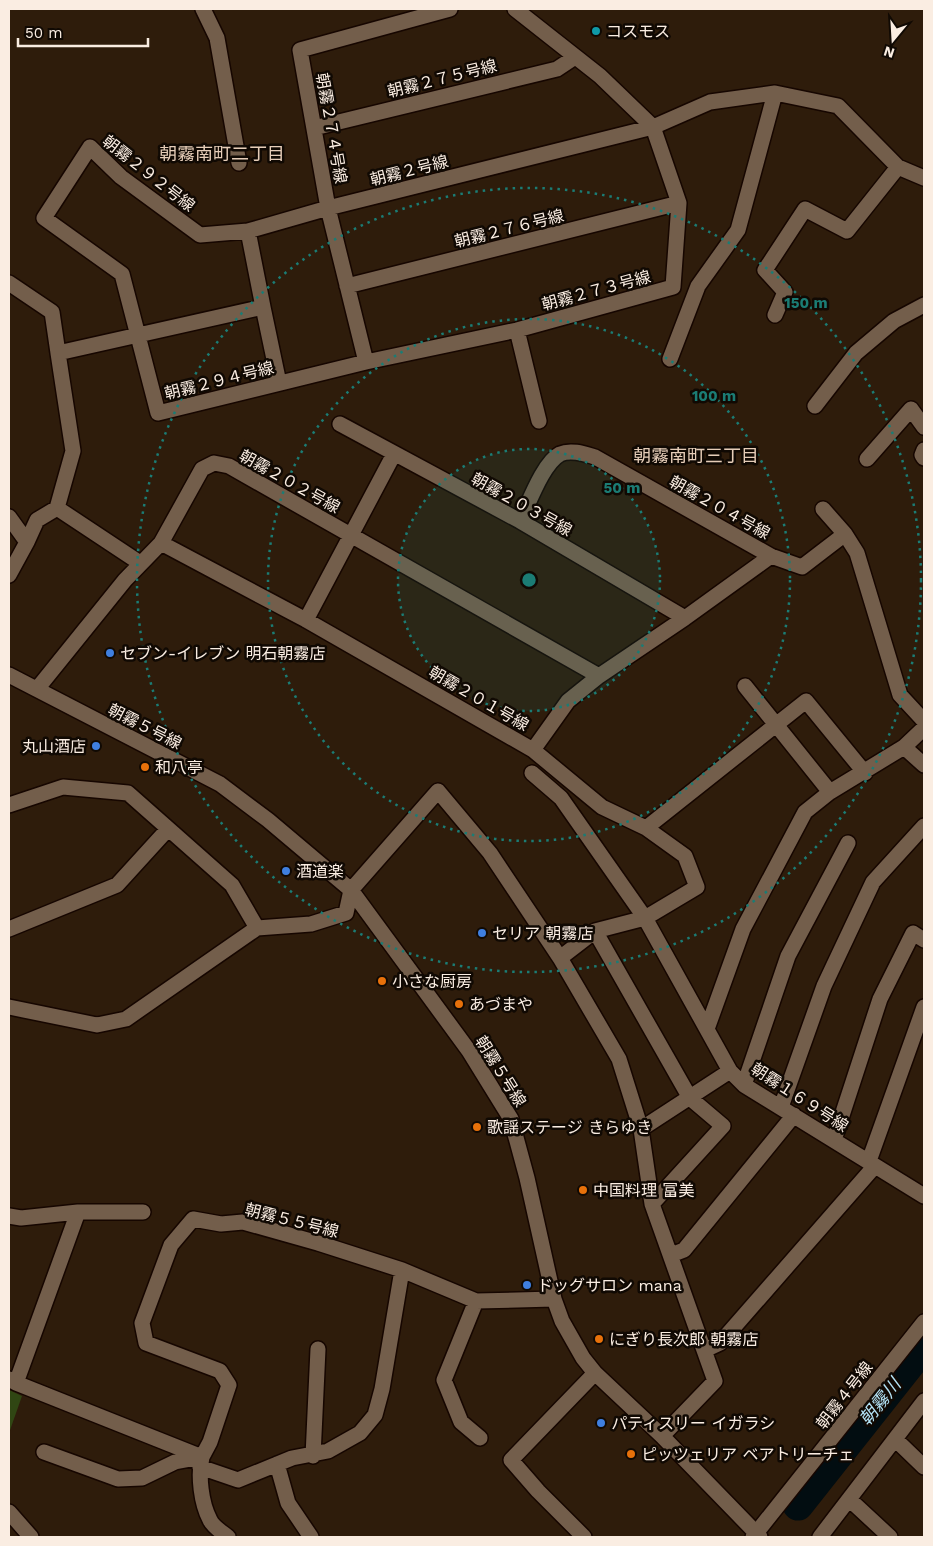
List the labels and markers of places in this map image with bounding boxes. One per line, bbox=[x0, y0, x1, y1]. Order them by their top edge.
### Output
place label: コスモス bbox=[606, 22, 670, 41]
marker: コスモス bbox=[590, 25, 602, 37]
centre of rings bbox=[520, 571, 538, 589]
place label: セブン-イレブン 明石朝霧店 bbox=[120, 644, 326, 663]
marker: セブン-イレブン 明石朝霧店 bbox=[104, 647, 116, 659]
place label: 丸山酒店 bbox=[22, 737, 86, 756]
marker: 丸山酒店 bbox=[90, 740, 102, 752]
place label: 和八亭 bbox=[155, 758, 203, 777]
marker: 和八亭 bbox=[139, 761, 151, 773]
place label: 酒道楽 bbox=[296, 862, 344, 881]
marker: 酒道楽 bbox=[280, 865, 292, 877]
place label: セリア 朝霧店 bbox=[492, 924, 593, 943]
marker: セリア 朝霧店 bbox=[476, 927, 488, 939]
place label: 小さな厨房 bbox=[392, 972, 472, 991]
marker: 小さな厨房 bbox=[376, 975, 388, 987]
place label: あづまや bbox=[469, 995, 533, 1014]
marker: あづまや bbox=[453, 998, 465, 1010]
place label: 歌謡ステージ きらゆき bbox=[487, 1118, 652, 1137]
marker: 歌謡ステージ きらゆき bbox=[471, 1121, 483, 1133]
place label: 中国料理 富美 bbox=[593, 1181, 694, 1200]
marker: 中国料理 富美 bbox=[577, 1184, 589, 1196]
place label: ドッグサロン mana bbox=[537, 1276, 682, 1295]
marker: ドッグサロン mana bbox=[521, 1279, 533, 1291]
place label: にぎり長次郎 朝霧店 bbox=[609, 1330, 758, 1349]
marker: にぎり長次郎 朝霧店 bbox=[593, 1333, 605, 1345]
place label: パティスリー イガラシ bbox=[611, 1414, 775, 1433]
marker: パティスリー イガラシ bbox=[595, 1417, 607, 1429]
place label: ピッツェリア ベアトリーチェ bbox=[641, 1445, 854, 1464]
marker: ピッツェリア ベアトリーチェ bbox=[625, 1448, 637, 1460]

